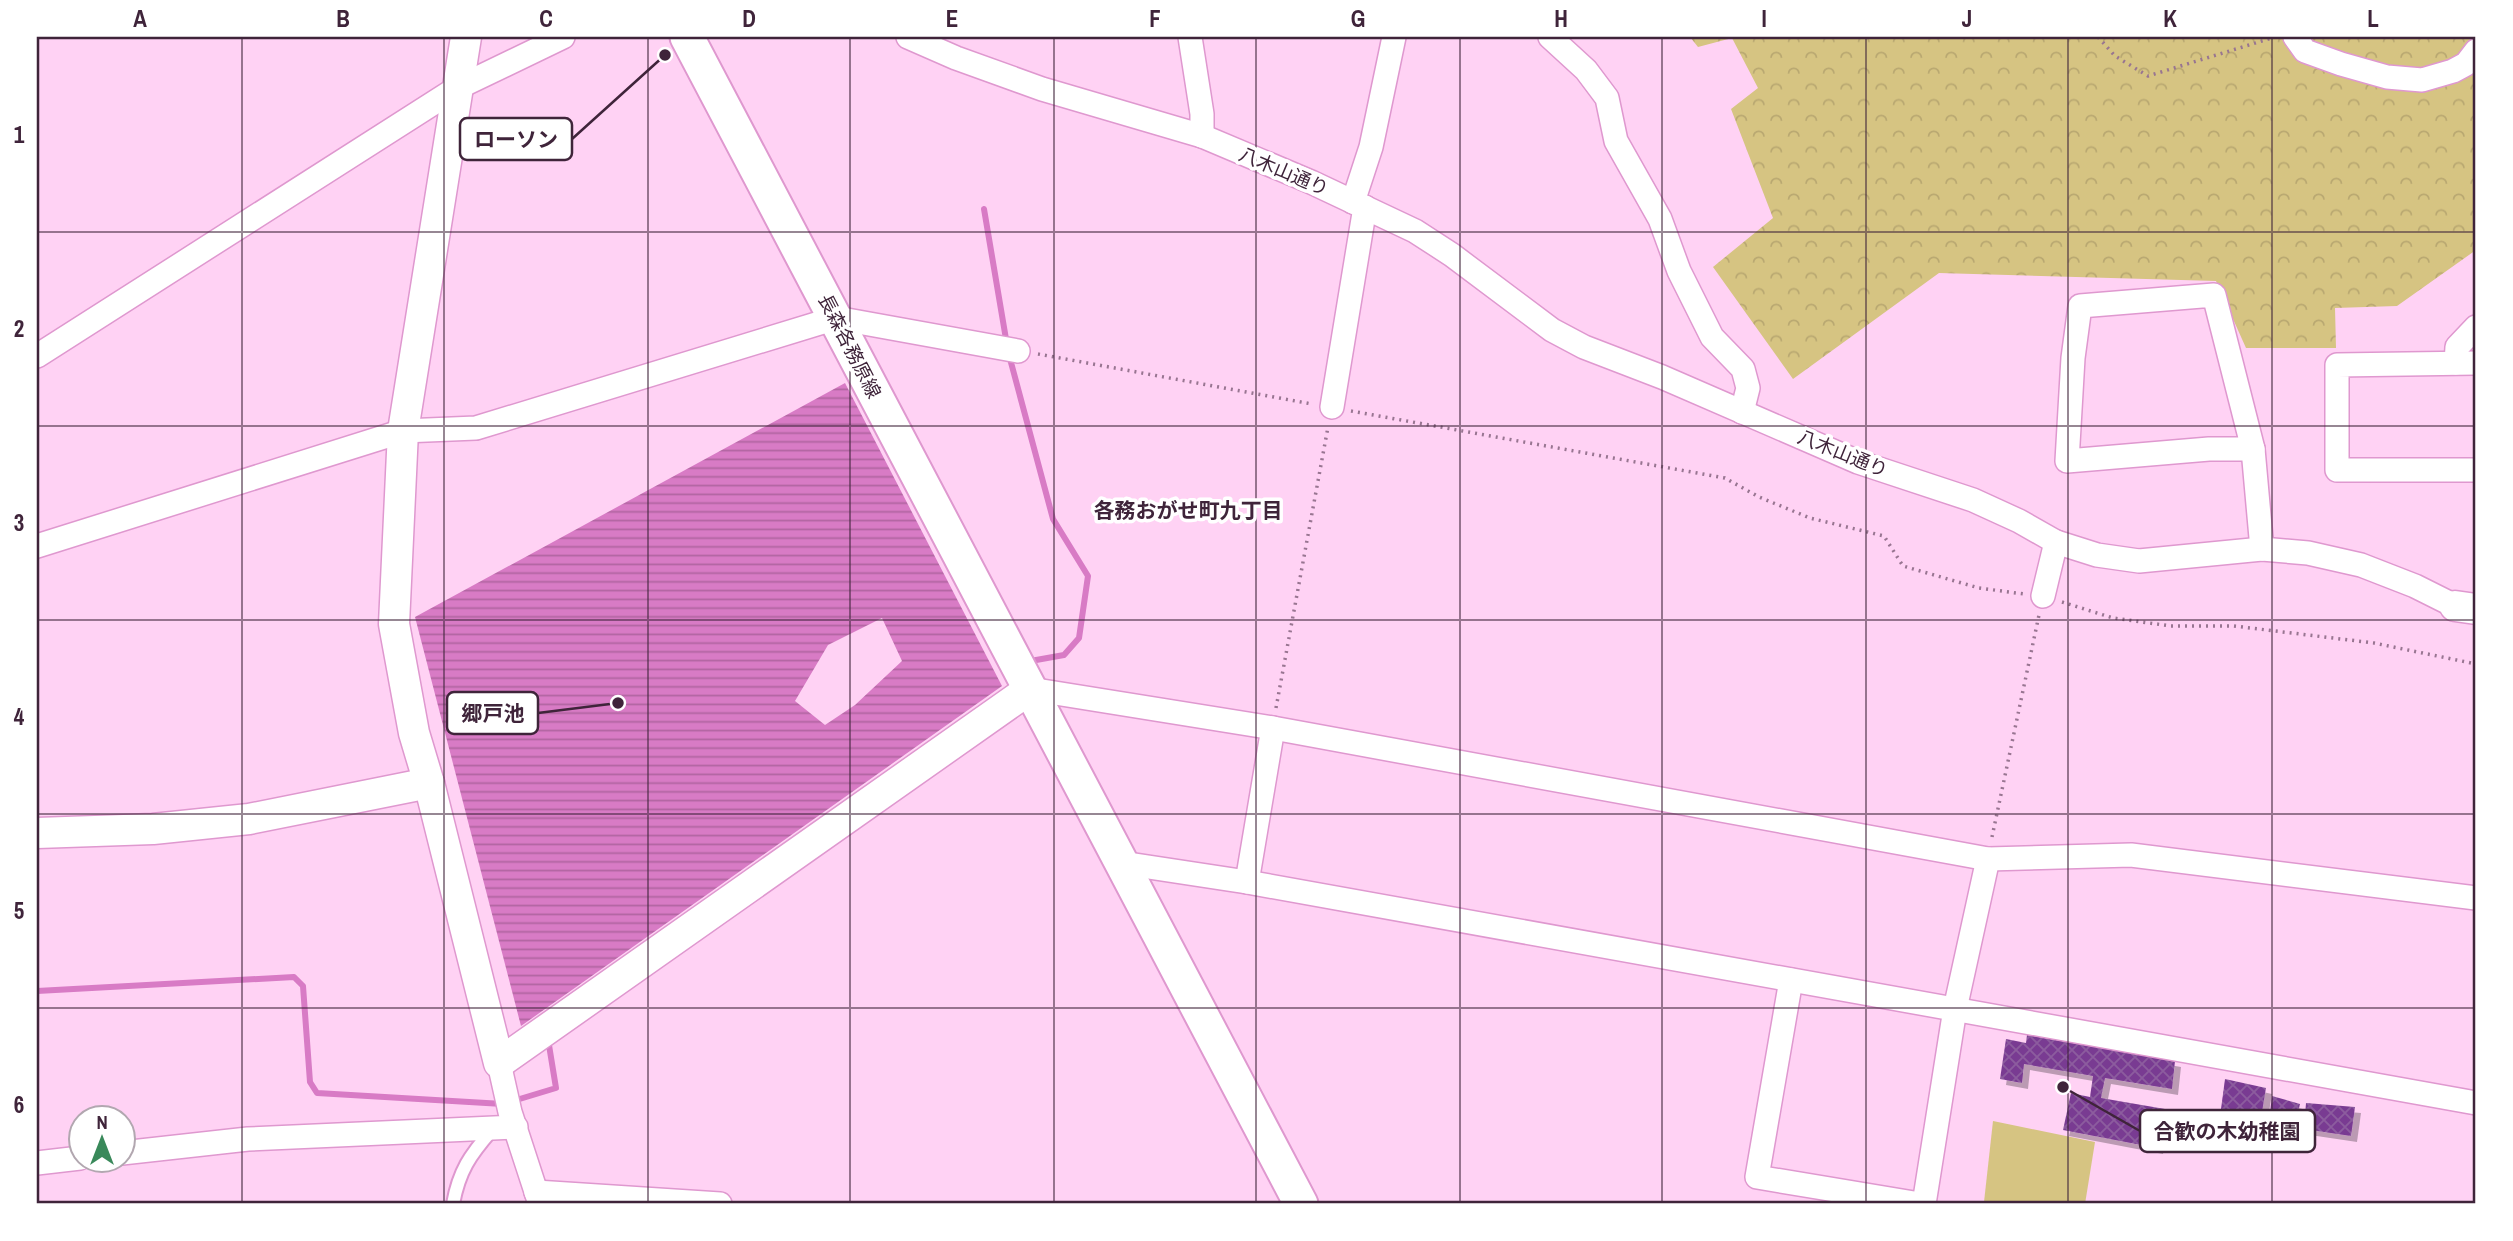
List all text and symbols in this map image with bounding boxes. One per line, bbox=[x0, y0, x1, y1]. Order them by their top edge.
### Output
text: A bbox=[133, 3, 147, 34]
text: B bbox=[336, 3, 350, 34]
text: C bbox=[539, 3, 553, 34]
text: D bbox=[742, 3, 756, 34]
text: E bbox=[946, 3, 958, 34]
text: F bbox=[1149, 3, 1161, 34]
text: G bbox=[1351, 3, 1365, 34]
text: H bbox=[1554, 3, 1568, 34]
text: I bbox=[1761, 3, 1767, 34]
text: J bbox=[1962, 3, 1972, 34]
text: K bbox=[2163, 3, 2177, 34]
text: L bbox=[2367, 3, 2379, 34]
callout: ローソン bbox=[460, 118, 572, 160]
text: 1 bbox=[14, 119, 25, 150]
text: ローソン bbox=[474, 125, 558, 154]
street label: 八木山通り bbox=[1235, 140, 1333, 202]
street label: 長森各務原線 bbox=[813, 289, 887, 403]
text: 2 bbox=[14, 313, 24, 344]
street label: 八木山通り bbox=[1794, 423, 1892, 483]
district label: 各務おがせ町九丁目 bbox=[1094, 496, 1283, 525]
text: 3 bbox=[14, 507, 24, 538]
callout: 郷戸池 bbox=[447, 692, 538, 734]
text: 郷戸池 bbox=[462, 699, 525, 728]
text: 4 bbox=[14, 701, 25, 732]
text: 5 bbox=[14, 895, 24, 926]
text: 6 bbox=[14, 1089, 24, 1120]
north arrow bbox=[66, 1104, 136, 1174]
text: N bbox=[96, 1109, 108, 1135]
callout: 合歓の木幼稚園 bbox=[2140, 1110, 2315, 1152]
text: 合歓の木幼稚園 bbox=[2154, 1117, 2301, 1146]

